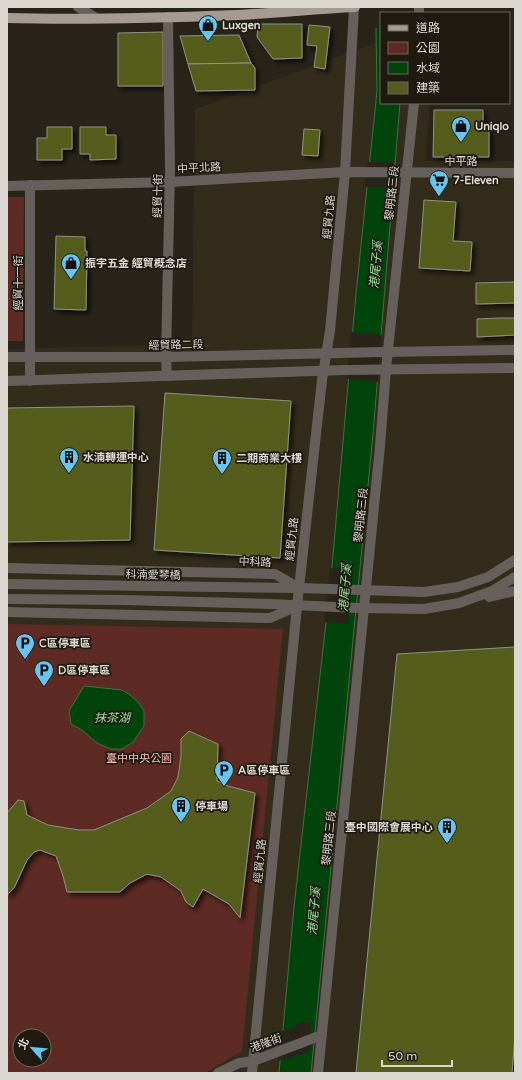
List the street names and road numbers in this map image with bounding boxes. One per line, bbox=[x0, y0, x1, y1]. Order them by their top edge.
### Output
street label: 中平路 bbox=[445, 155, 478, 168]
street label: 中平北路 bbox=[177, 160, 221, 176]
street label: 黎明路三段 bbox=[383, 165, 401, 221]
street label: 經貿十街 bbox=[151, 174, 165, 218]
street label: 經貿九路 bbox=[321, 195, 337, 239]
street label: 經貿十一街 bbox=[12, 256, 25, 311]
street label: 經貿路二段 bbox=[148, 338, 204, 352]
street label: 黎明路三段 bbox=[352, 487, 370, 543]
street label: 經貿九路 bbox=[283, 516, 301, 562]
street label: 中科路 bbox=[238, 555, 272, 569]
street label: 科湳愛琴橋 bbox=[125, 568, 181, 582]
street label: 黎明路三段 bbox=[320, 810, 338, 866]
street label: 經貿九路 bbox=[252, 839, 268, 883]
street label: 港隆街 bbox=[248, 1031, 284, 1055]

